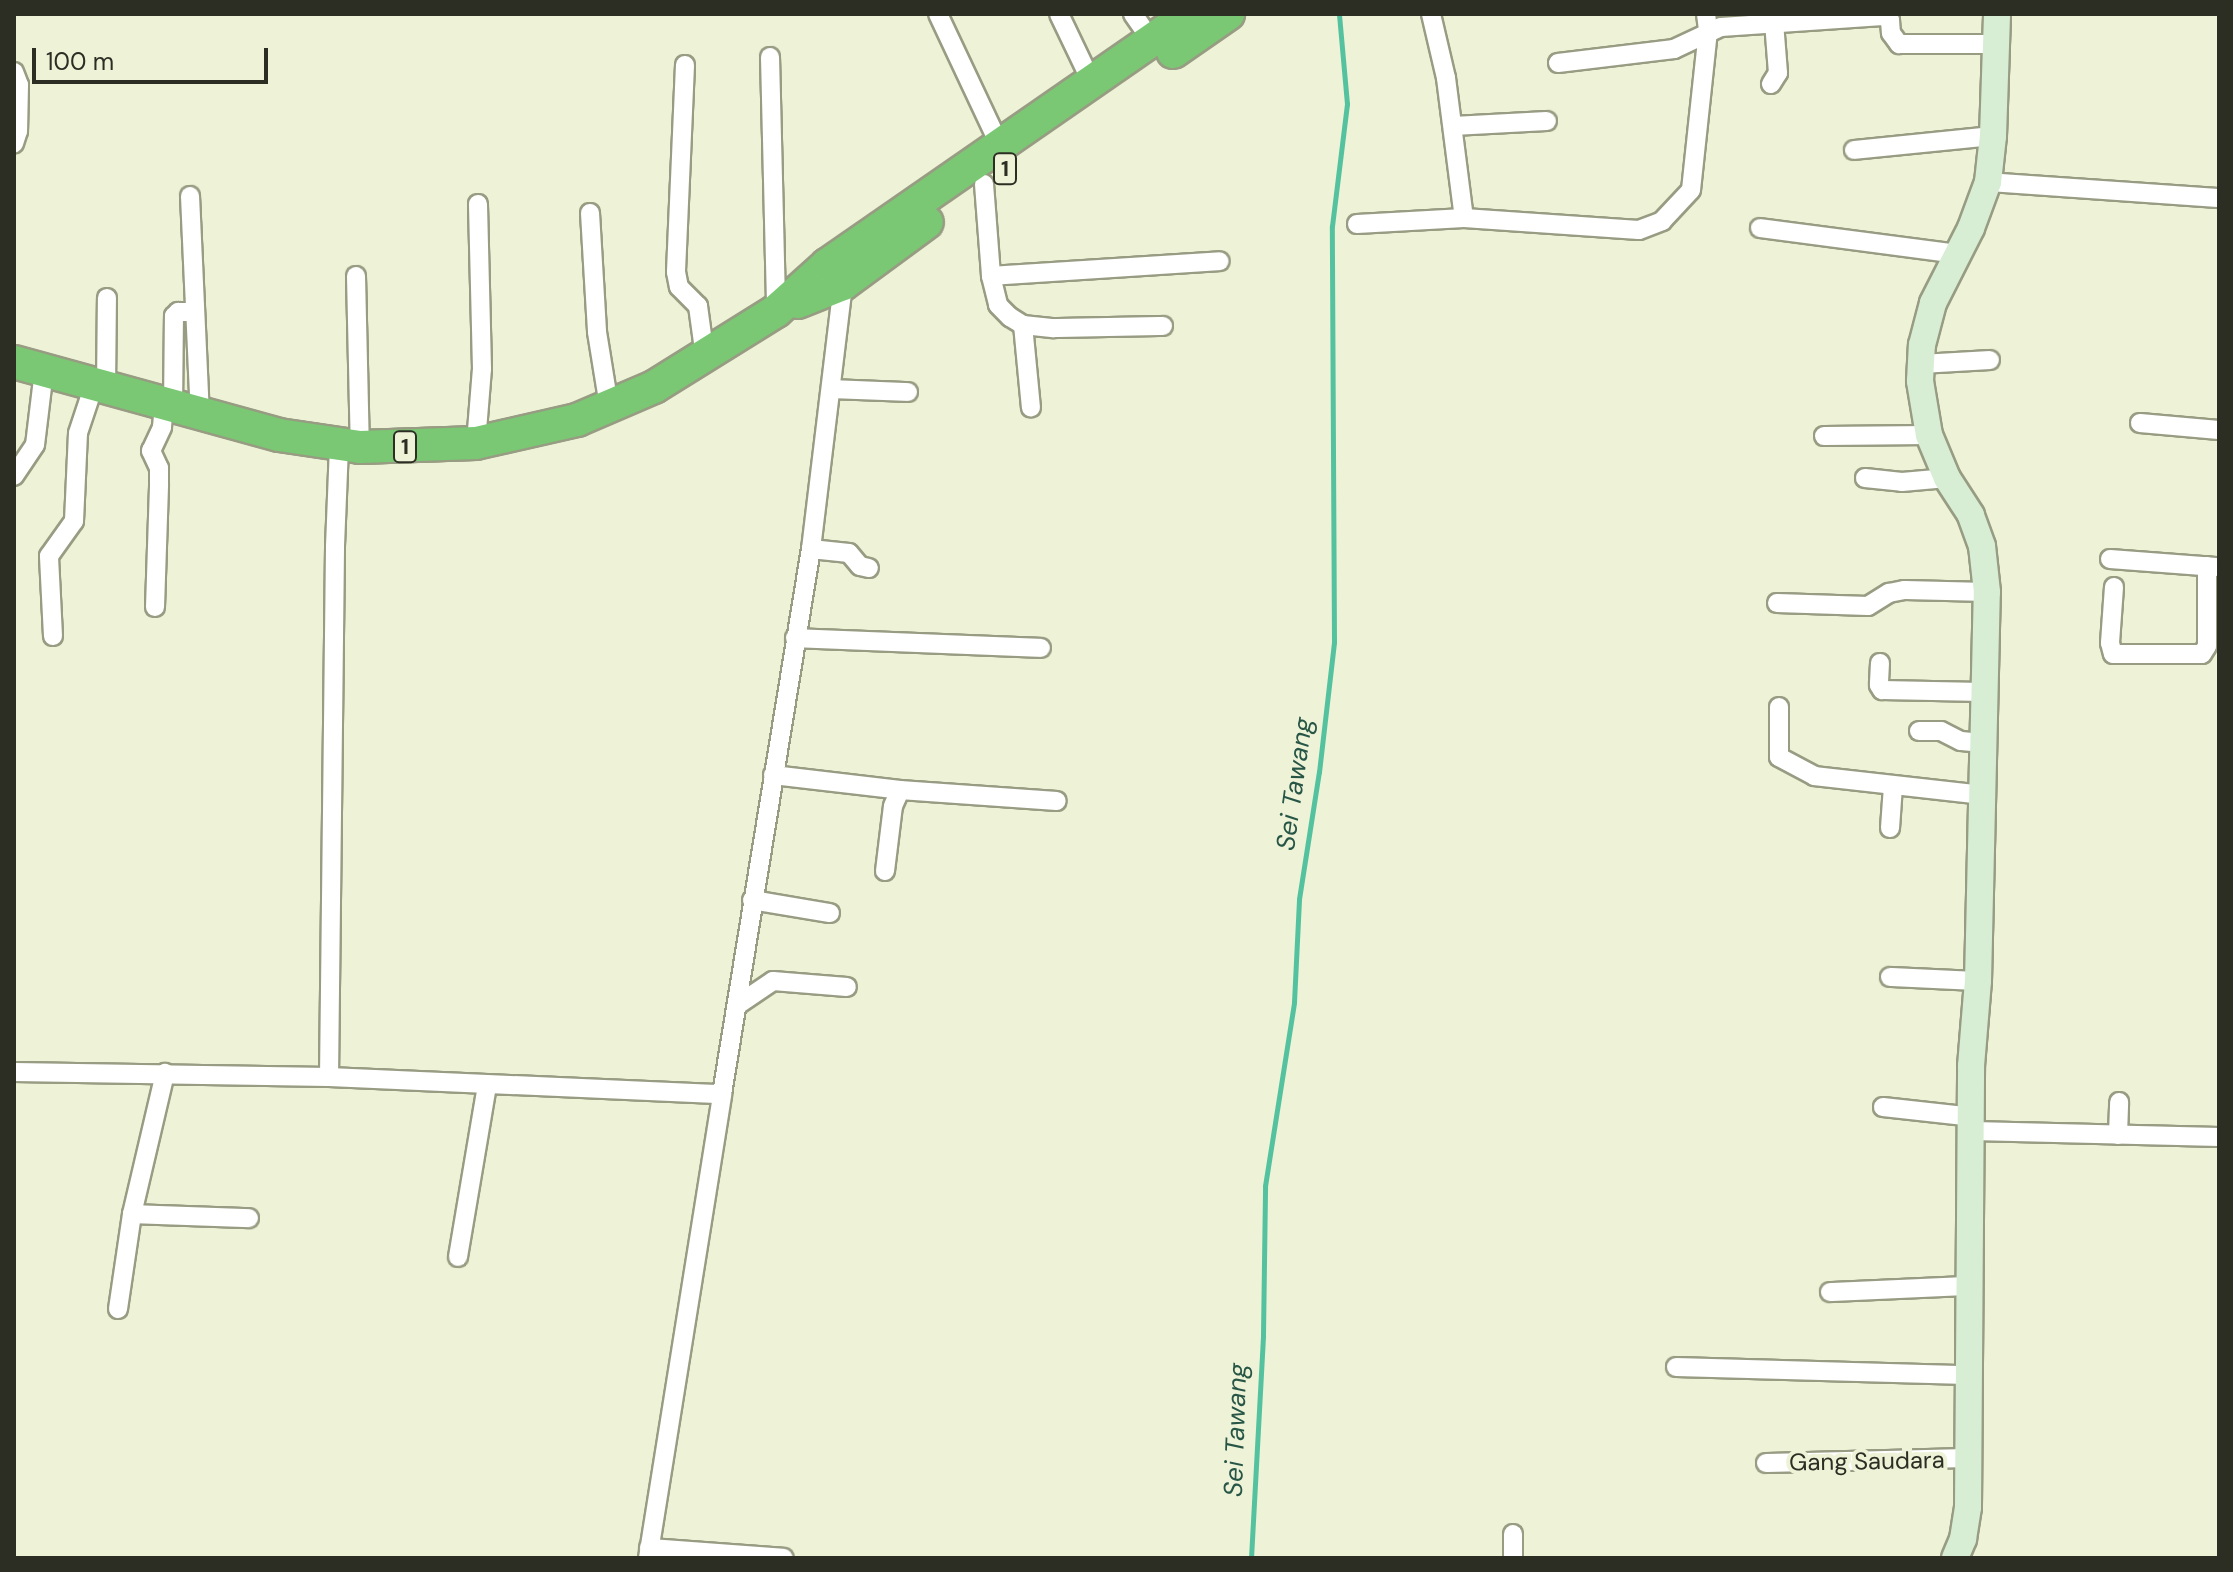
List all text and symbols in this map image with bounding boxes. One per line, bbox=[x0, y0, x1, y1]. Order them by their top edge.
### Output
scale bar bbox=[36, 32, 272, 82]
text: 100 m bbox=[46, 46, 114, 77]
road number: 1 bbox=[991, 151, 1019, 187]
road number: 1 bbox=[391, 429, 419, 465]
water label: Sei Tawang bbox=[1270, 715, 1320, 853]
water label: Sei Tawang bbox=[1218, 1362, 1254, 1498]
street label: Gang Saudara bbox=[1789, 1445, 1945, 1477]

